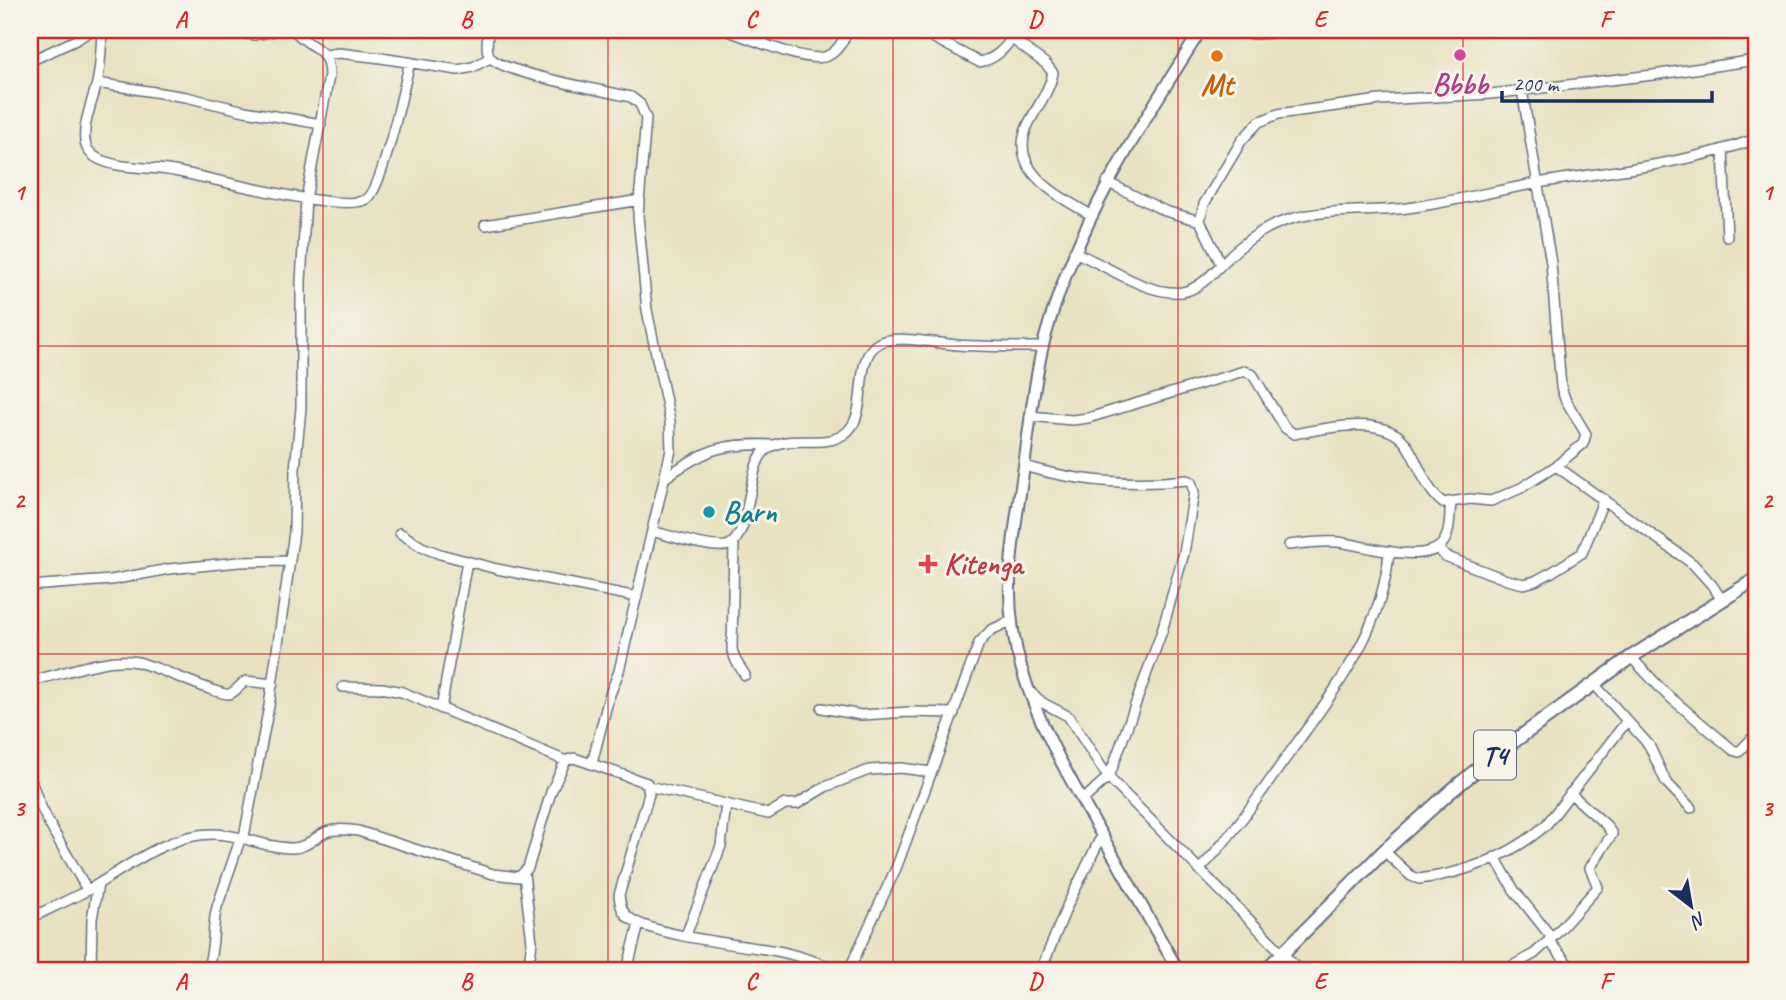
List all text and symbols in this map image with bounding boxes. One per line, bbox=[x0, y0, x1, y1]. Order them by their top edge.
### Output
text: A bbox=[175, 5, 189, 34]
text: B bbox=[460, 5, 474, 34]
text: C bbox=[746, 5, 760, 34]
text: D bbox=[1028, 5, 1044, 34]
text: E bbox=[1314, 5, 1330, 34]
text: F bbox=[1600, 5, 1616, 34]
marker: Bbbb bbox=[1452, 47, 1468, 63]
marker: Mt bbox=[1209, 48, 1225, 64]
scale bar bbox=[1502, 60, 1712, 104]
place label: Bbbb bbox=[1432, 65, 1491, 103]
place label: Mt bbox=[1201, 66, 1236, 104]
text: 200 m bbox=[1513, 71, 1560, 97]
text: 1 bbox=[14, 178, 27, 207]
text: 1 bbox=[1762, 178, 1775, 207]
text: 2 bbox=[14, 486, 27, 515]
text: 2 bbox=[1762, 486, 1775, 515]
place label: Barn bbox=[723, 493, 778, 531]
marker: Barn bbox=[701, 504, 717, 520]
place label: Kitenga bbox=[944, 545, 1025, 583]
marker: Kitenga bbox=[918, 554, 938, 574]
road number: T4 bbox=[1474, 730, 1516, 780]
text: 3 bbox=[14, 794, 27, 823]
text: 3 bbox=[1762, 794, 1775, 823]
north arrow bbox=[1656, 870, 1726, 940]
text: N bbox=[1685, 906, 1710, 935]
text: A bbox=[175, 967, 189, 996]
text: B bbox=[460, 967, 474, 996]
text: C bbox=[746, 967, 760, 996]
text: D bbox=[1028, 967, 1044, 996]
text: E bbox=[1314, 967, 1330, 996]
text: F bbox=[1600, 967, 1616, 996]

